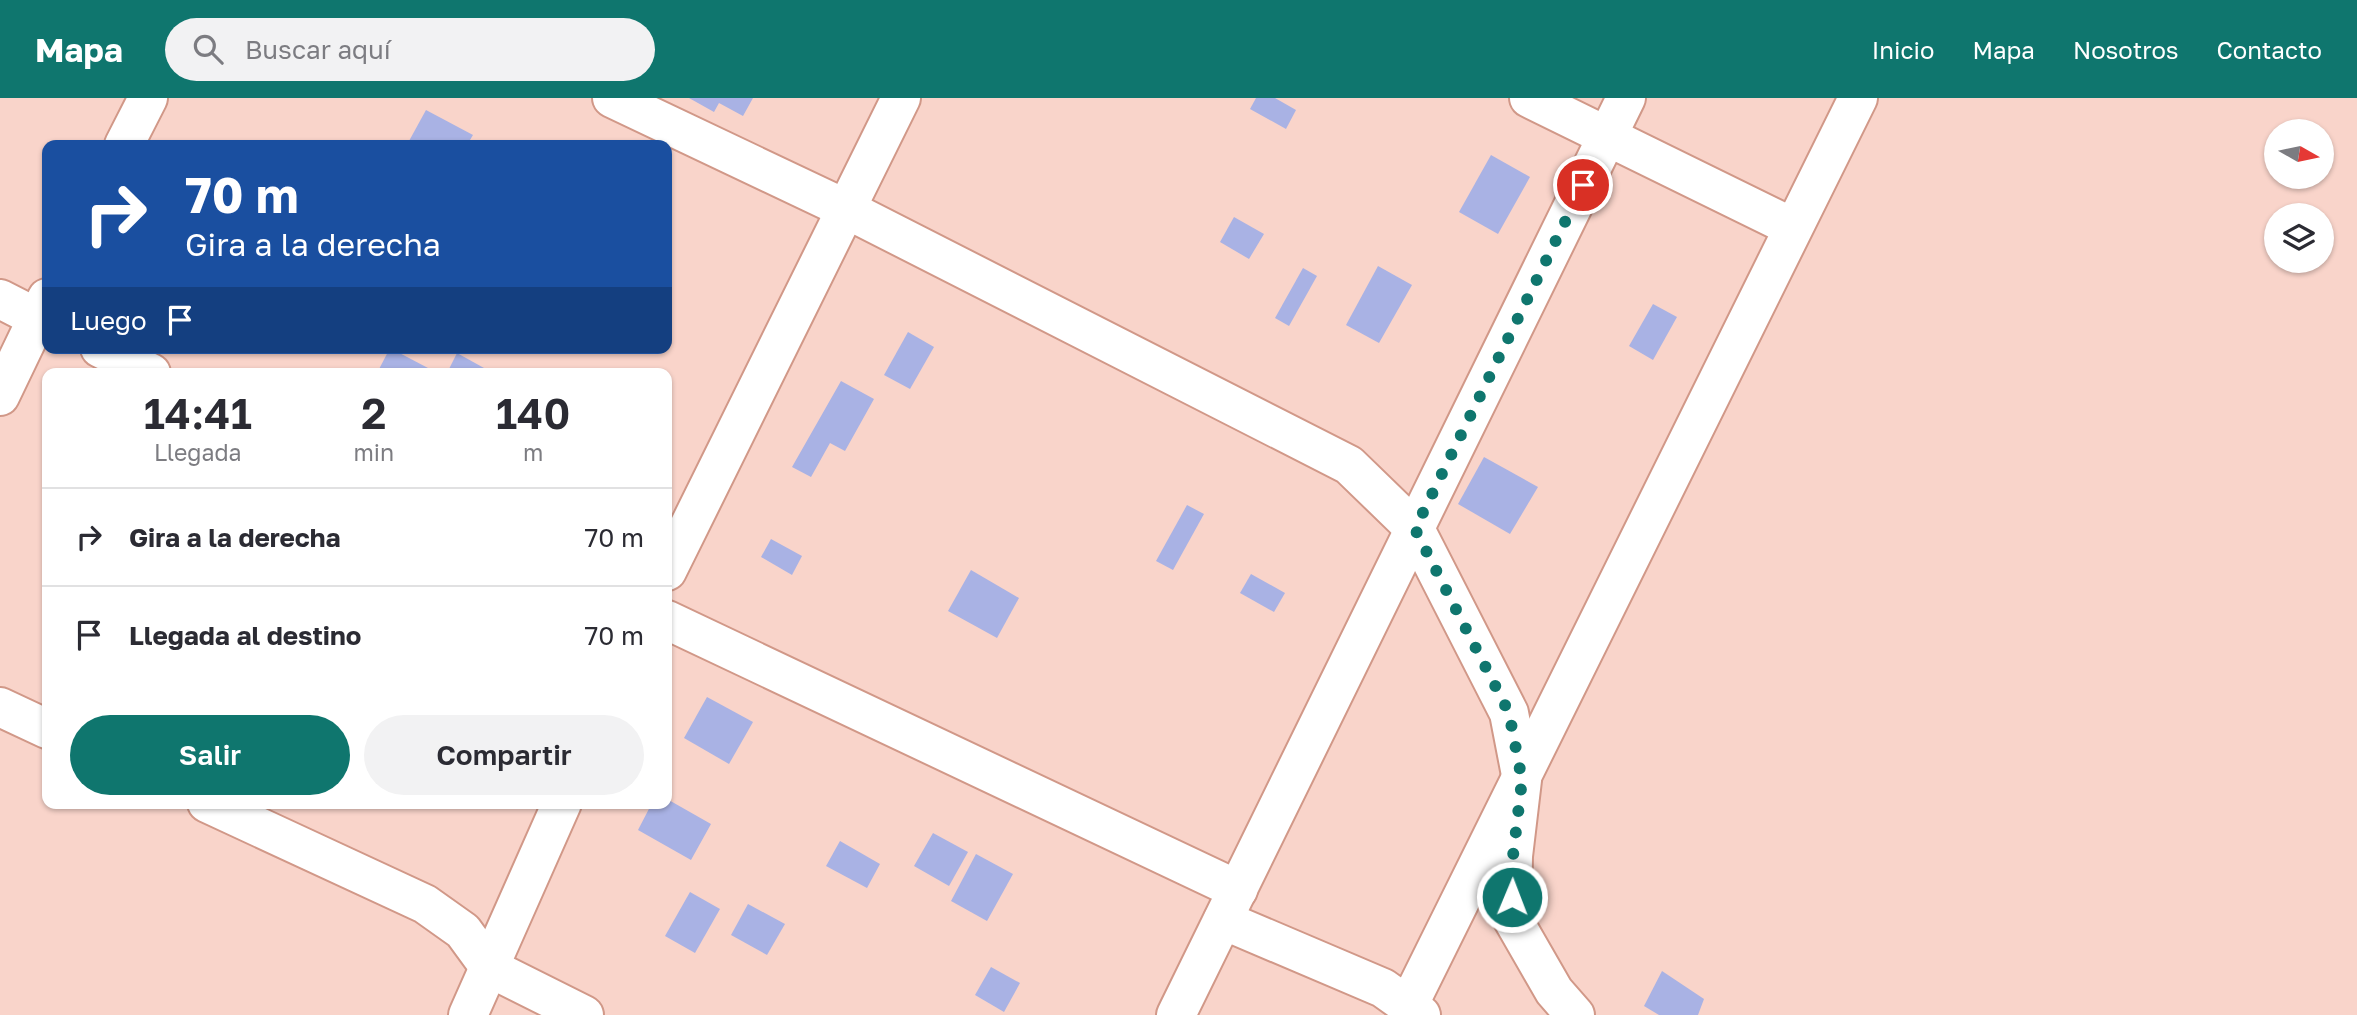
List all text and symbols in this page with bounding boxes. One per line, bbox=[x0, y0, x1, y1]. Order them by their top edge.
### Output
search box bbox=[165, 18, 655, 81]
text: Mapa bbox=[35, 30, 123, 69]
icon: search bbox=[189, 30, 227, 68]
text: Buscar aquí bbox=[245, 34, 391, 65]
text: Inicio bbox=[1872, 35, 1934, 64]
text: Mapa bbox=[1972, 35, 2035, 64]
text: Nosotros bbox=[2073, 35, 2179, 64]
text: Contacto bbox=[2217, 35, 2322, 64]
north arrow bbox=[2264, 119, 2334, 189]
map controls bbox=[2264, 119, 2334, 273]
pin bbox=[1553, 155, 1613, 215]
text: 70 m bbox=[185, 165, 299, 224]
icon: arrive bbox=[1564, 166, 1602, 204]
icon: right bbox=[70, 168, 161, 259]
button: layers bbox=[2264, 203, 2334, 273]
text: Gira a la derecha bbox=[185, 225, 441, 263]
icon: arrive bbox=[161, 301, 199, 339]
text: Luego bbox=[70, 305, 147, 336]
text: 14:41 bbox=[144, 388, 252, 438]
text: 2 bbox=[361, 388, 386, 438]
text: 140 bbox=[496, 388, 570, 438]
text: Llegada bbox=[154, 438, 242, 466]
text: min bbox=[354, 438, 394, 466]
text: m bbox=[523, 438, 543, 466]
icon: right bbox=[70, 518, 108, 556]
text: Gira a la derecha bbox=[129, 522, 341, 553]
text: 70 m bbox=[585, 522, 644, 553]
icon: arrive bbox=[70, 616, 108, 654]
text: Llegada al destino bbox=[129, 620, 361, 651]
text: 70 m bbox=[585, 620, 644, 651]
button: Salir bbox=[70, 715, 350, 795]
button: Compartir bbox=[364, 715, 644, 795]
position arrow bbox=[1475, 860, 1549, 934]

